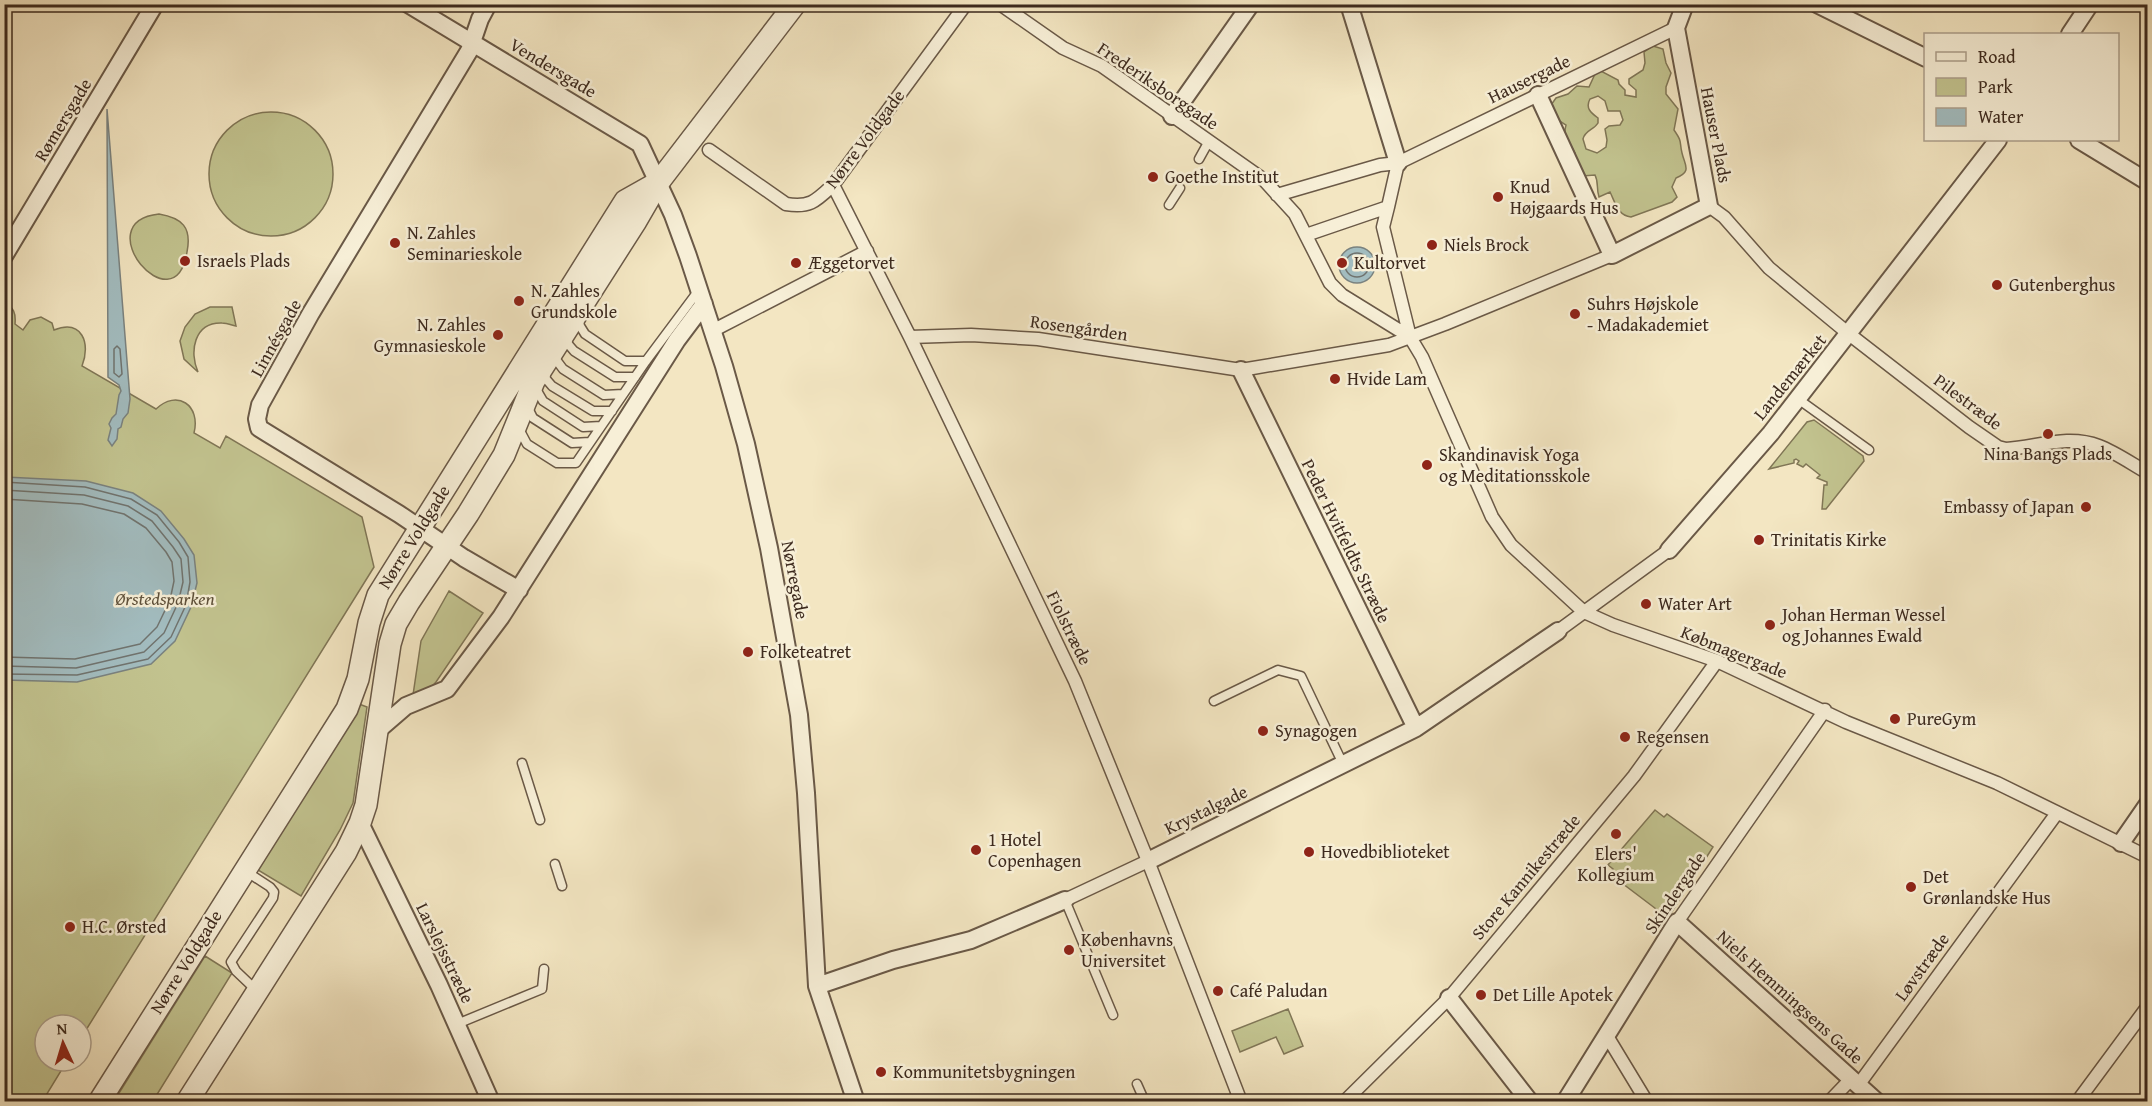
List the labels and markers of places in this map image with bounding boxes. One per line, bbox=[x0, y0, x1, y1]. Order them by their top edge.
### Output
place label: Goethe Institut bbox=[1165, 163, 1279, 190]
marker: Goethe Institut bbox=[1146, 170, 1160, 184]
place label: Knud Højgaards Hus bbox=[1510, 173, 1619, 221]
marker: Knud Højgaards Hus bbox=[1491, 190, 1505, 204]
place label: N. Zahles Seminarieskole bbox=[407, 219, 522, 267]
place label: Niels Brock bbox=[1444, 231, 1530, 258]
marker: N. Zahles Seminarieskole bbox=[388, 236, 402, 250]
marker: Niels Brock bbox=[1425, 238, 1439, 252]
place label: Israels Plads bbox=[197, 247, 290, 274]
place label: Æggetorvet bbox=[808, 249, 895, 276]
place label: Kultorvet bbox=[1354, 249, 1426, 276]
marker: Israels Plads bbox=[178, 254, 192, 268]
marker: Æggetorvet bbox=[789, 256, 803, 270]
marker: Kultorvet bbox=[1335, 256, 1349, 270]
place label: Gutenberghus bbox=[2009, 271, 2115, 298]
place label: N. Zahles Grundskole bbox=[531, 277, 617, 325]
marker: Gutenberghus bbox=[1990, 278, 2004, 292]
place label: Suhrs Højskole - Madakademiet bbox=[1587, 290, 1709, 338]
marker: N. Zahles Grundskole bbox=[512, 294, 526, 308]
marker: Suhrs Højskole - Madakademiet bbox=[1568, 307, 1582, 321]
place label: N. Zahles Gymnasieskole bbox=[374, 311, 486, 359]
marker: N. Zahles Gymnasieskole bbox=[491, 328, 505, 342]
place label: Hvide Lam bbox=[1347, 365, 1427, 392]
marker: Hvide Lam bbox=[1328, 372, 1342, 386]
marker: Nina Bangs Plads bbox=[2041, 427, 2055, 441]
place label: Nina Bangs Plads bbox=[1984, 440, 2112, 467]
place label: Skandinavisk Yoga og Meditationsskole bbox=[1439, 441, 1590, 489]
marker: Skandinavisk Yoga og Meditationsskole bbox=[1420, 458, 1434, 472]
place label: Embassy of Japan bbox=[1944, 493, 2074, 520]
marker: Embassy of Japan bbox=[2079, 500, 2093, 514]
place label: Trinitatis Kirke bbox=[1771, 526, 1886, 553]
marker: Trinitatis Kirke bbox=[1752, 533, 1766, 547]
place label: Water Art bbox=[1658, 590, 1733, 617]
marker: Water Art bbox=[1639, 597, 1653, 611]
place label: Johan Herman Wessel og Johannes Ewald bbox=[1780, 601, 1945, 649]
marker: Johan Herman Wessel og Johannes Ewald bbox=[1763, 618, 1777, 632]
place label: Folketeatret bbox=[760, 638, 852, 665]
marker: Folketeatret bbox=[741, 645, 755, 659]
place label: PureGym bbox=[1907, 705, 1977, 732]
marker: PureGym bbox=[1888, 712, 1902, 726]
place label: Synagogen bbox=[1275, 717, 1357, 744]
place label: Regensen bbox=[1637, 723, 1709, 750]
marker: Synagogen bbox=[1256, 724, 1270, 738]
marker: Regensen bbox=[1618, 730, 1632, 744]
place label: 1 Hotel Copenhagen bbox=[988, 826, 1081, 874]
marker: Elers' Kollegium bbox=[1609, 827, 1623, 841]
place label: Hovedbiblioteket bbox=[1321, 838, 1450, 865]
place label: Elers' Kollegium bbox=[1578, 840, 1655, 888]
marker: 1 Hotel Copenhagen bbox=[969, 843, 983, 857]
marker: Hovedbiblioteket bbox=[1302, 845, 1316, 859]
place label: Det Grønlandske Hus bbox=[1923, 863, 2051, 911]
marker: Det Grønlandske Hus bbox=[1904, 880, 1918, 894]
place label: H.C. Ørsted bbox=[82, 913, 167, 940]
marker: H.C. Ørsted bbox=[63, 920, 77, 934]
place label: Københavns Universitet bbox=[1081, 926, 1173, 974]
marker: Københavns Universitet bbox=[1062, 943, 1076, 957]
place label: Café Paludan bbox=[1230, 977, 1328, 1004]
place label: Det Lille Apotek bbox=[1493, 981, 1614, 1008]
marker: Café Paludan bbox=[1211, 984, 1225, 998]
marker: Det Lille Apotek bbox=[1474, 988, 1488, 1002]
place label: Kommunitetsbygningen bbox=[893, 1058, 1075, 1085]
marker: Kommunitetsbygningen bbox=[874, 1065, 888, 1079]

